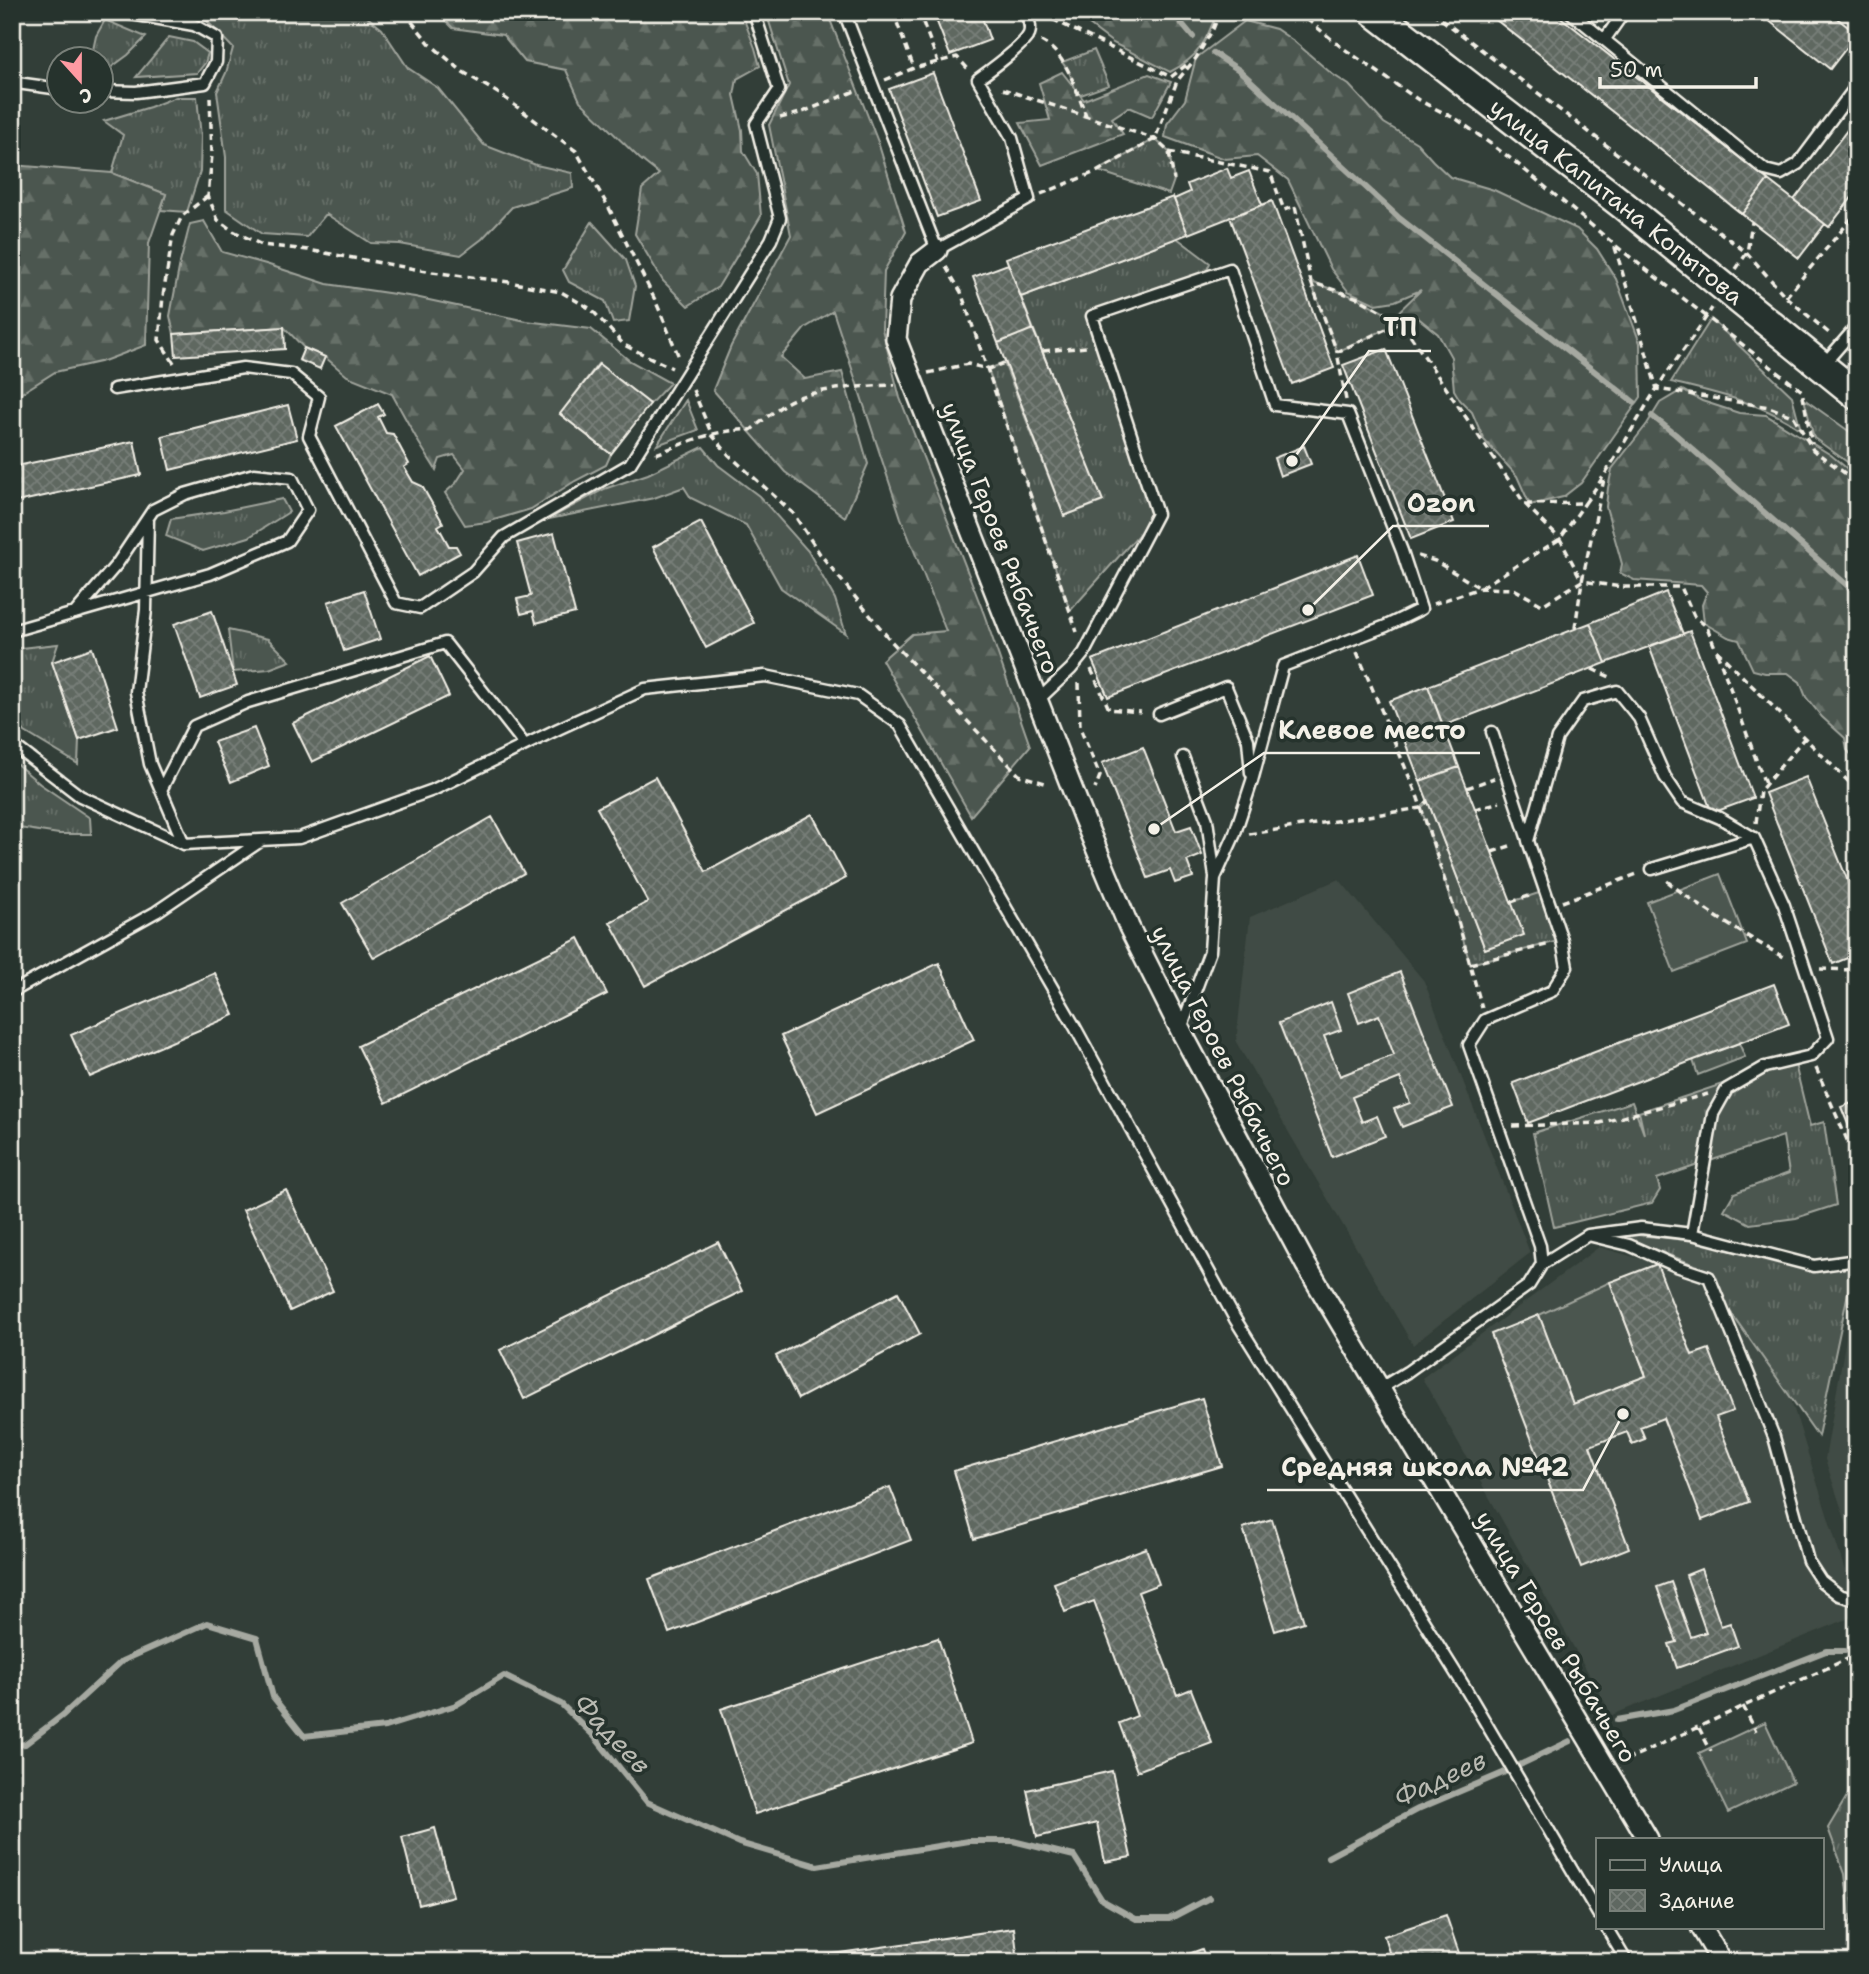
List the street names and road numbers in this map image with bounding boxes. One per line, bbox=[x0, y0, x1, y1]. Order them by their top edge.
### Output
street label: улица Капитана Копытова bbox=[1483, 91, 1750, 313]
street label: улица Героев Рыбачьего bbox=[933, 398, 1067, 678]
street label: улица Героев Рыбачьего bbox=[1143, 920, 1303, 1192]
street label: улица Героев Рыбачьего bbox=[1468, 1505, 1644, 1769]

